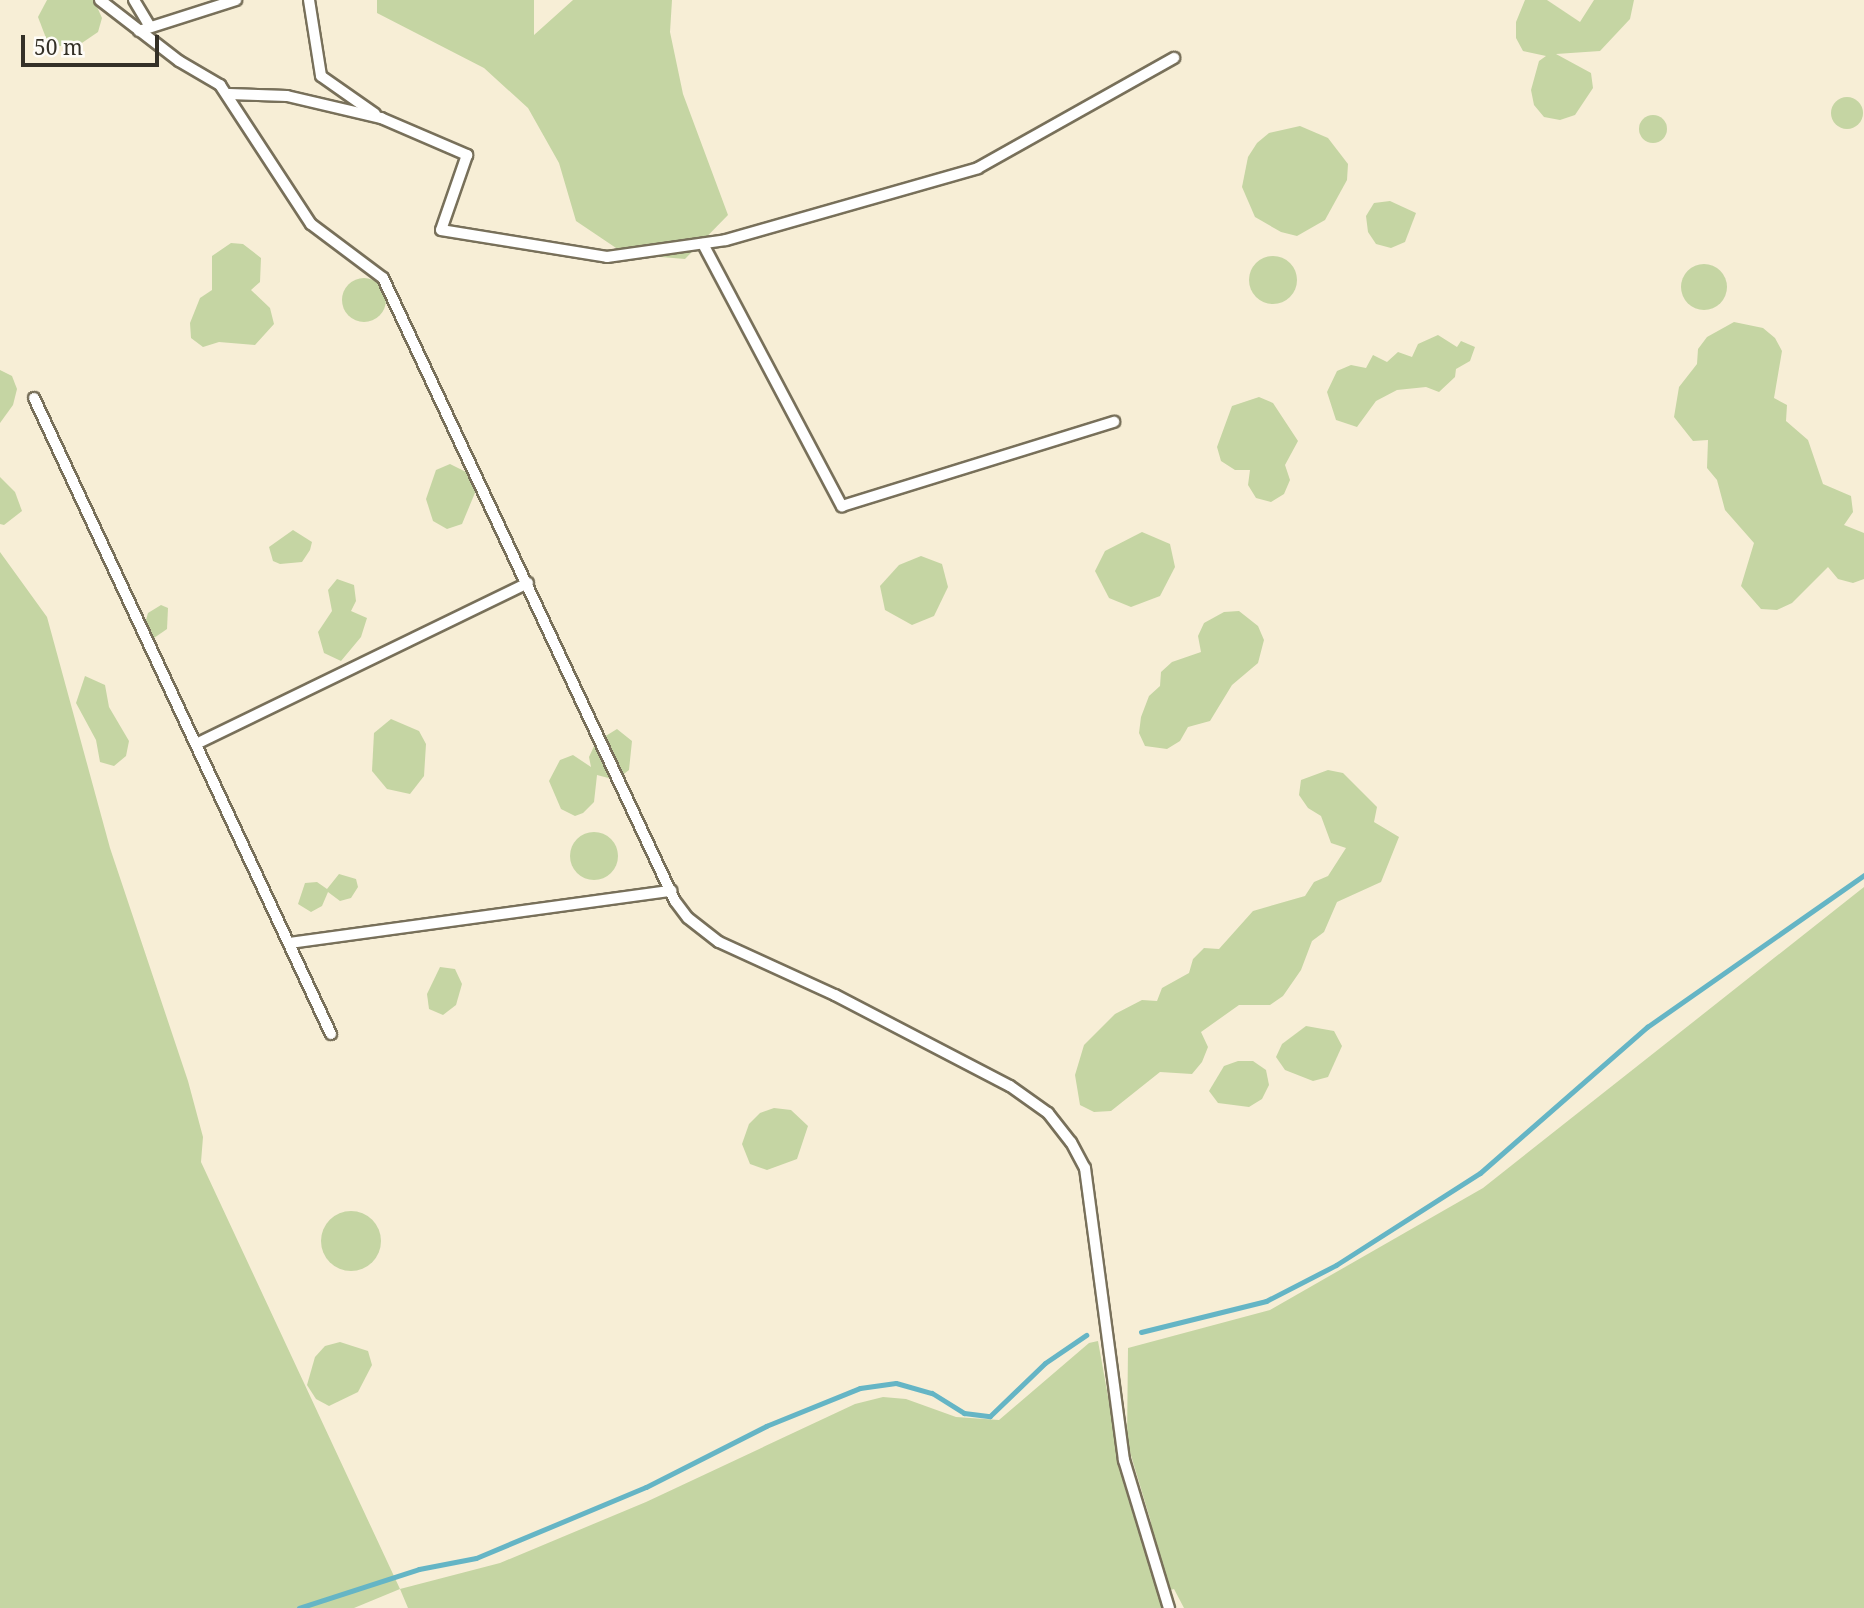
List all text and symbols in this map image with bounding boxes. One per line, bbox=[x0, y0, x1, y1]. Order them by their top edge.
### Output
scale bar bbox=[24, 21, 163, 65]
text: 50 m bbox=[34, 33, 83, 61]

